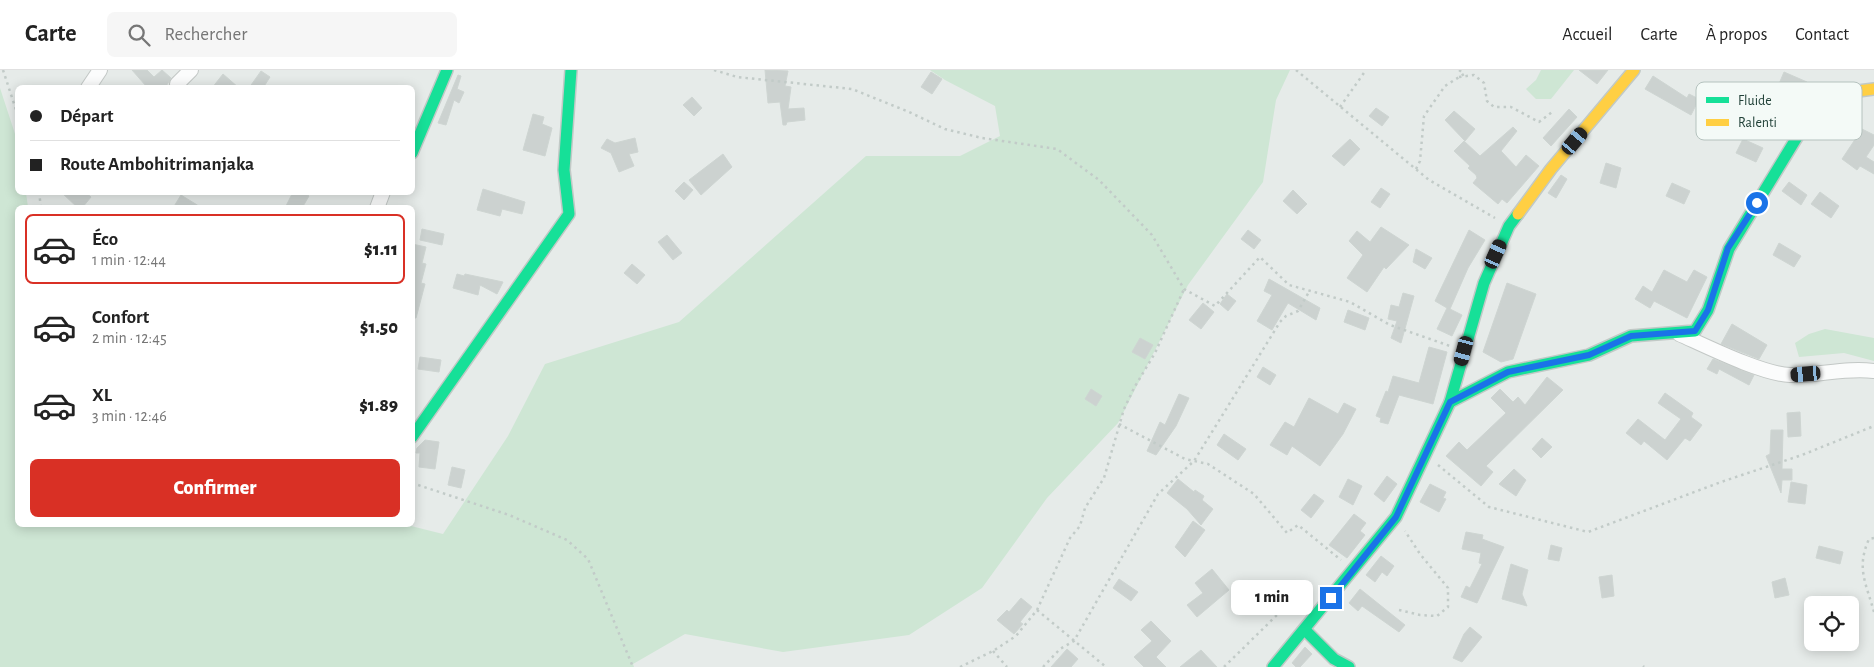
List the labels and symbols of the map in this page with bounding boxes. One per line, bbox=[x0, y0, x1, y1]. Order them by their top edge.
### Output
legend bbox=[1696, 82, 1862, 140]
text: Fluide bbox=[1738, 94, 1772, 108]
text: Ralenti bbox=[1738, 116, 1777, 130]
car bbox=[1559, 125, 1590, 157]
route start bbox=[1746, 192, 1768, 214]
car bbox=[1483, 237, 1508, 271]
car bbox=[1452, 335, 1475, 367]
car bbox=[1790, 365, 1821, 383]
callout: 1 min bbox=[1231, 580, 1314, 616]
route end bbox=[1320, 587, 1342, 609]

